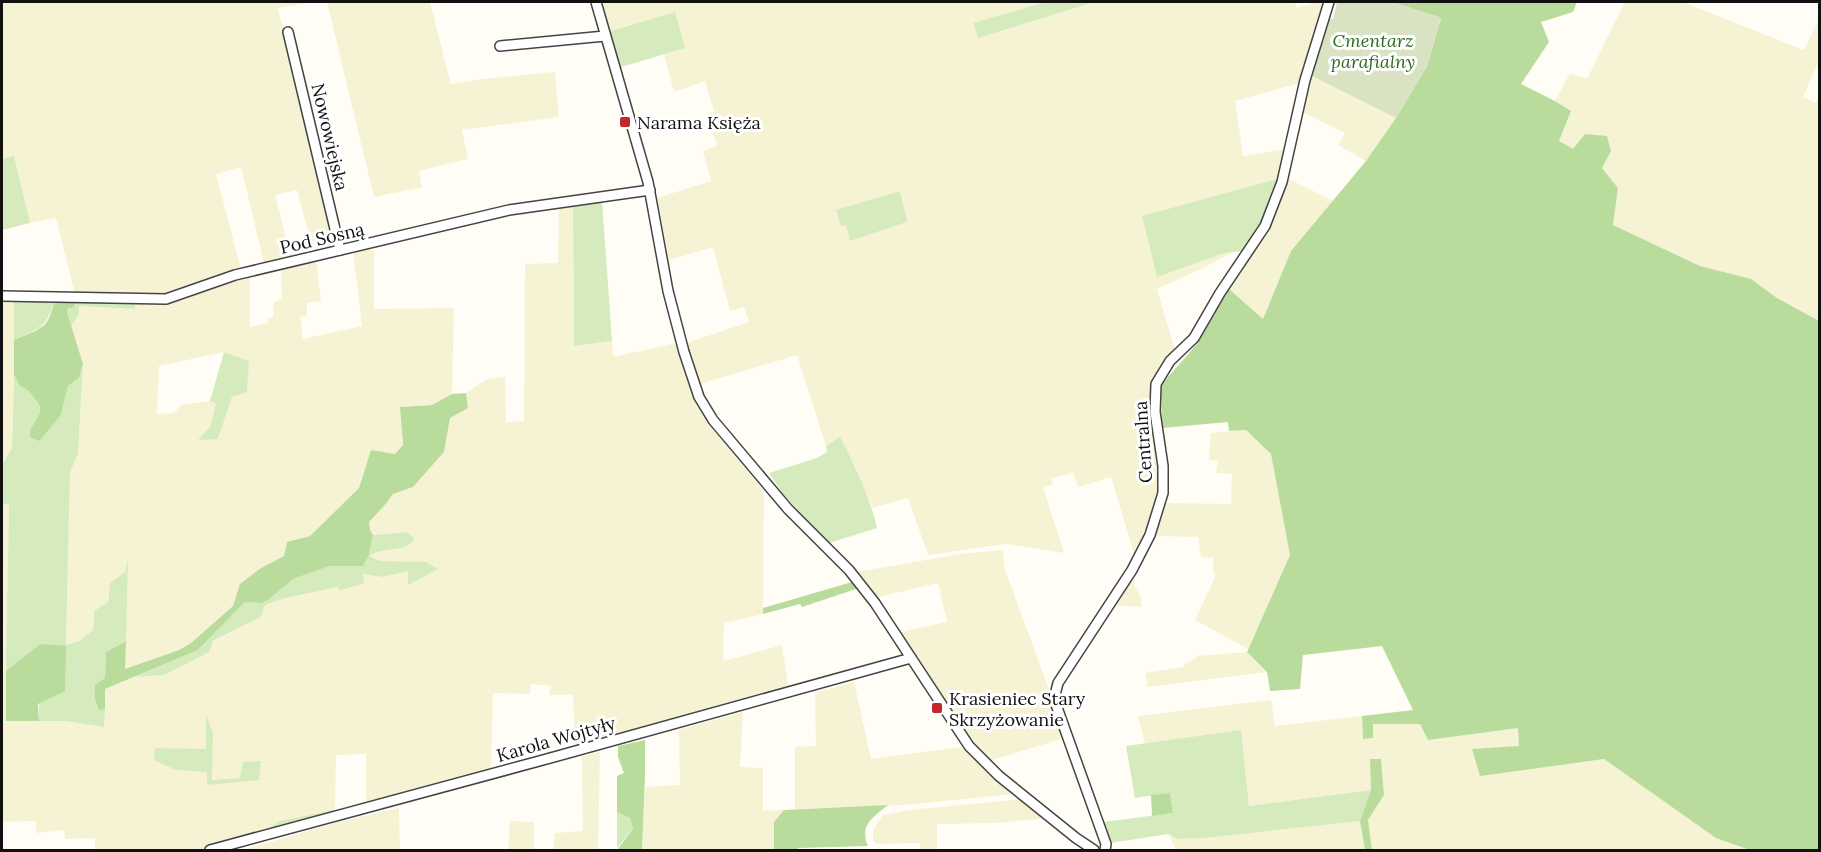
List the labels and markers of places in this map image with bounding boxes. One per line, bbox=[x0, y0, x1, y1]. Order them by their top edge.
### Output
place label: Narama Księża bbox=[637, 111, 761, 134]
marker: Narama Księża bbox=[618, 115, 632, 129]
place label: Krasieniec Stary Skrzyżowanie bbox=[949, 687, 1086, 731]
marker: Krasieniec Stary Skrzyżowanie bbox=[930, 701, 944, 715]

